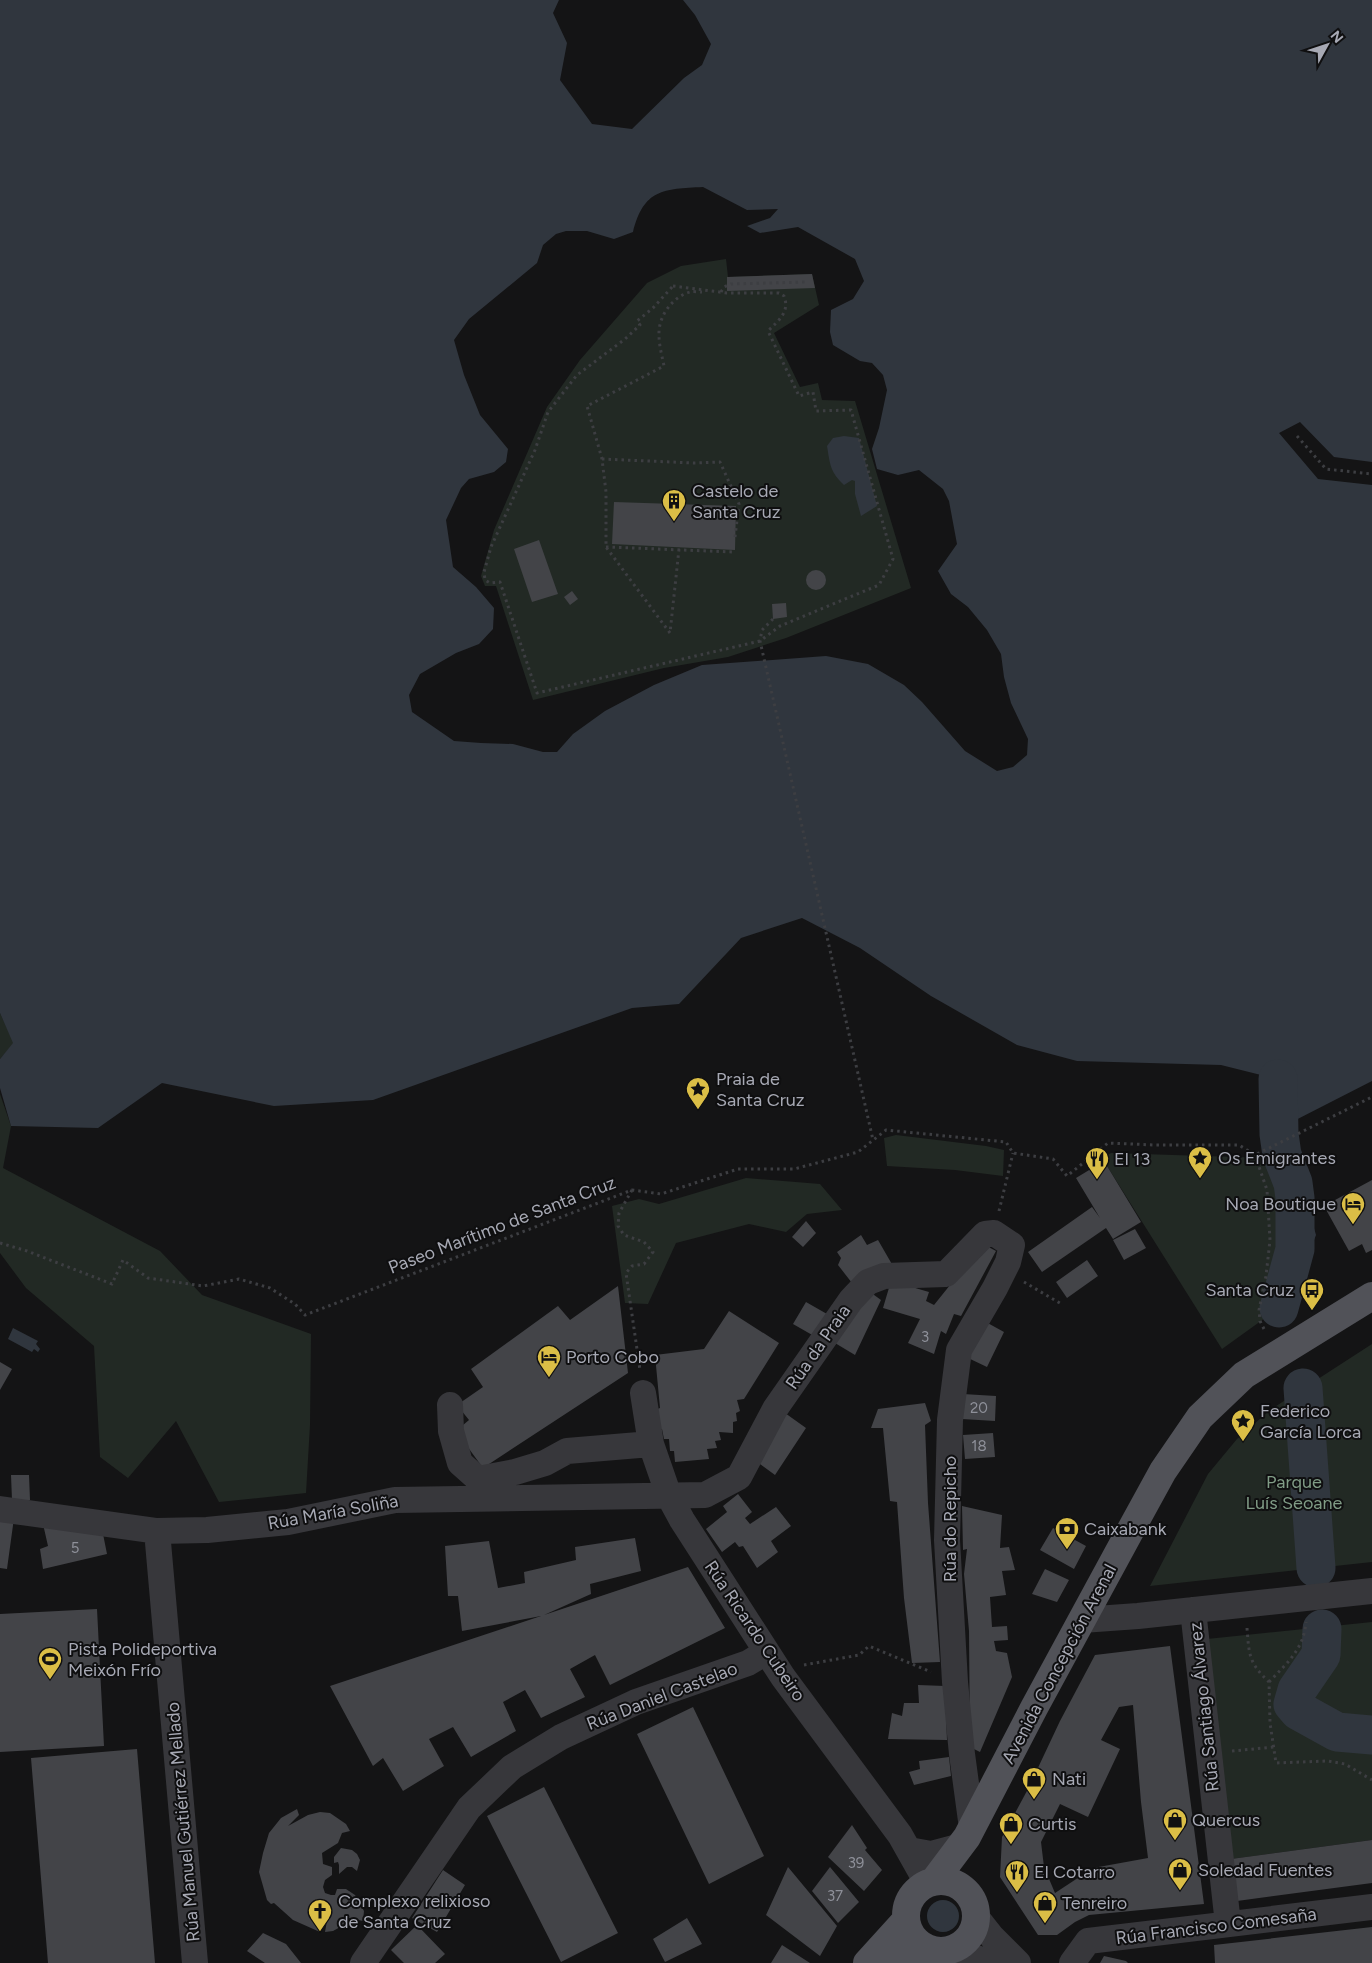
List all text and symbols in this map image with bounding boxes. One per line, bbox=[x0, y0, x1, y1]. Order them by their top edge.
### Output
north arrow bbox=[1302, 20, 1352, 70]
text: N bbox=[1327, 27, 1347, 47]
place label: Castelo de Santa Cruz bbox=[692, 480, 781, 523]
building icon: Castelo de Santa Cruz bbox=[661, 488, 687, 522]
place label: Praia de Santa Cruz bbox=[716, 1068, 805, 1111]
place icon: Praia de Santa Cruz bbox=[685, 1076, 711, 1110]
place icon: Os Emigrantes bbox=[1187, 1145, 1213, 1179]
restaurant icon: El 13 bbox=[1084, 1146, 1110, 1180]
place label: Os Emigrantes bbox=[1218, 1147, 1336, 1169]
place label: El 13 bbox=[1114, 1148, 1150, 1170]
street label: Paseo Marítimo de Santa Cruz bbox=[385, 1171, 619, 1279]
hotel icon: Noa Boutique bbox=[1340, 1191, 1366, 1225]
place label: Noa Boutique bbox=[1225, 1193, 1336, 1215]
bus stop icon: Santa Cruz bbox=[1299, 1277, 1325, 1311]
place label: Santa Cruz bbox=[1205, 1279, 1294, 1301]
street label: Rúa da Praia bbox=[781, 1301, 855, 1393]
house number: 3 bbox=[921, 1328, 929, 1346]
hotel icon: Porto Cobo bbox=[536, 1344, 562, 1378]
place label: Porto Cobo bbox=[566, 1346, 659, 1368]
house number: 20 bbox=[970, 1399, 988, 1417]
place label: Federico García Lorca bbox=[1260, 1400, 1361, 1443]
place icon: Federico García Lorca bbox=[1230, 1408, 1256, 1442]
house number: 18 bbox=[971, 1437, 987, 1455]
street label: Rúa do Repicho bbox=[939, 1456, 961, 1582]
park label: Parque Luís Seoane bbox=[1246, 1471, 1343, 1514]
street label: Rúa María Soliña bbox=[266, 1490, 400, 1534]
bank icon: Caixabank bbox=[1054, 1516, 1080, 1550]
place label: Caixabank bbox=[1084, 1518, 1167, 1540]
house number: 5 bbox=[71, 1539, 79, 1557]
street label: Rúa Ricardo Cubeiro bbox=[700, 1556, 810, 1706]
street label: Avenida Concepción Arenal bbox=[997, 1560, 1121, 1768]
street label: Rúa Santiago Álvarez bbox=[1184, 1621, 1224, 1793]
place label: Pista Polideportiva Meixón Frío bbox=[68, 1638, 217, 1681]
sports icon: Pista Polideportiva Meixón Frío bbox=[37, 1646, 63, 1680]
street label: Rúa Daniel Castelao bbox=[584, 1657, 740, 1735]
street label: Rúa Manuel Gutiérrez Mellado bbox=[162, 1701, 204, 1943]
shop icon: Nati bbox=[1021, 1766, 1047, 1800]
place label: Nati bbox=[1052, 1768, 1086, 1790]
shop icon: Quercus bbox=[1162, 1807, 1188, 1841]
place label: Quercus bbox=[1192, 1809, 1260, 1831]
shop icon: Curtis bbox=[998, 1811, 1024, 1845]
place label: Curtis bbox=[1028, 1813, 1076, 1835]
house number: 39 bbox=[848, 1854, 864, 1872]
shop icon: Soledad Fuentes bbox=[1167, 1857, 1193, 1891]
restaurant icon: El Cotarro bbox=[1004, 1859, 1030, 1893]
place label: Soledad Fuentes bbox=[1198, 1859, 1333, 1881]
place label: El Cotarro bbox=[1034, 1861, 1115, 1883]
house number: 37 bbox=[827, 1887, 843, 1905]
place label: Complexo relixioso de Santa Cruz bbox=[338, 1890, 490, 1933]
shop icon: Tenreiro bbox=[1032, 1890, 1058, 1924]
place label: Tenreiro bbox=[1062, 1892, 1127, 1914]
church icon: Complexo relixioso de Santa Cruz bbox=[307, 1898, 333, 1932]
street label: Rúa Francisco Comesaña bbox=[1114, 1903, 1318, 1949]

